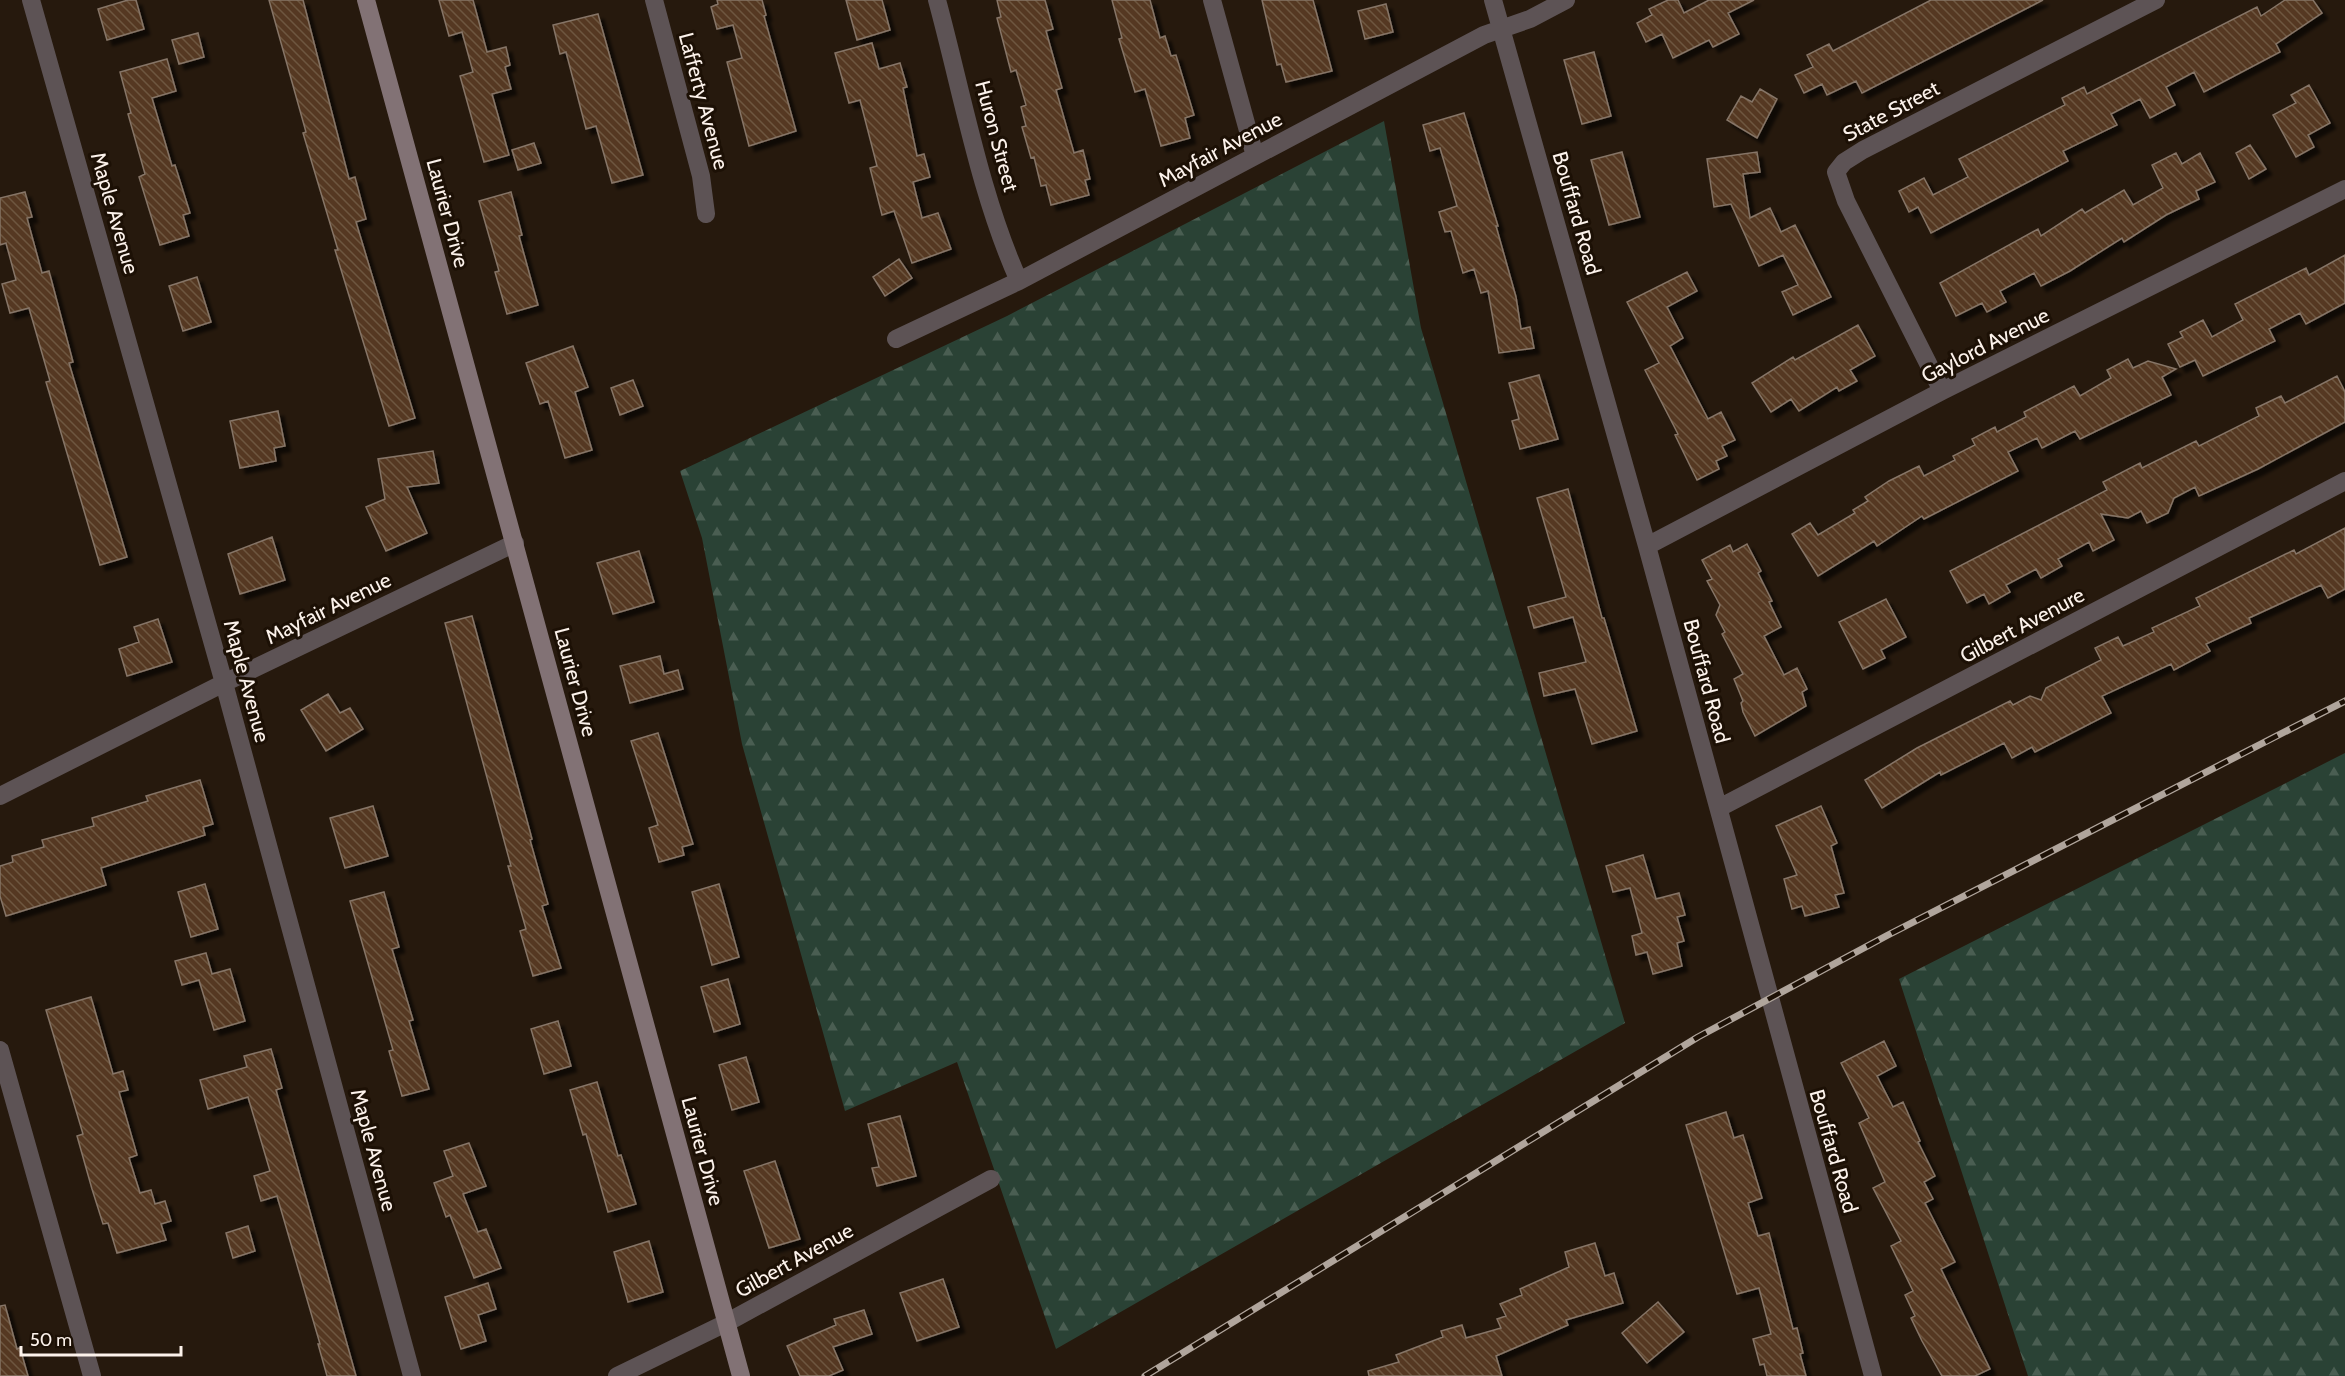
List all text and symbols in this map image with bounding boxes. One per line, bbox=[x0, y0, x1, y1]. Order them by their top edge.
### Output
street label: Lafferty Avenue bbox=[674, 30, 734, 172]
street label: State Street bbox=[1839, 75, 1943, 147]
street label: Huron Street bbox=[970, 78, 1024, 194]
street label: Mayfair Avenue bbox=[1154, 106, 1286, 192]
street label: Bouffard Road bbox=[1547, 148, 1607, 278]
street label: Maple Avenue bbox=[86, 149, 144, 277]
street label: Laurier Drive bbox=[421, 156, 475, 271]
street label: Gaylord Avenue bbox=[1917, 302, 2053, 388]
street label: Mayfair Avenue bbox=[261, 567, 395, 649]
street label: Gilbert Avenure bbox=[1956, 582, 2089, 668]
street label: Bouffard Road bbox=[1678, 616, 1736, 746]
street label: Maple Avenue bbox=[219, 617, 275, 745]
street label: Laurier Drive bbox=[549, 625, 603, 740]
street label: Maple Avenue bbox=[346, 1086, 402, 1214]
street label: Bouffard Road bbox=[1804, 1086, 1864, 1216]
street label: Laurier Drive bbox=[676, 1094, 730, 1209]
street label: Gilbert Avenue bbox=[731, 1217, 857, 1303]
scale bar bbox=[21, 1319, 182, 1357]
text: 50 m bbox=[30, 1329, 72, 1351]

